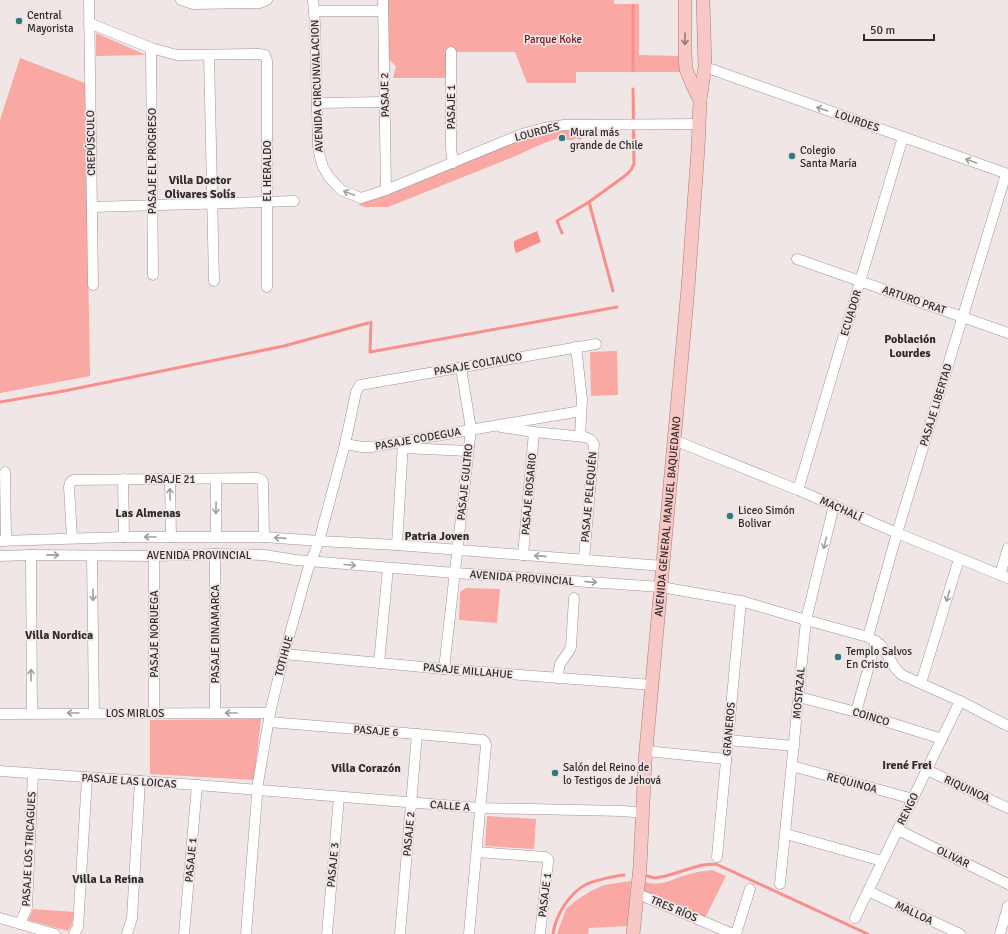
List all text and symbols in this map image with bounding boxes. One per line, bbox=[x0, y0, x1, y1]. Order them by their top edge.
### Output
place label: Central Mayorista bbox=[27, 9, 74, 35]
marker: Central Mayorista bbox=[14, 16, 24, 26]
scale bar bbox=[864, 16, 934, 42]
street label: AVENIDA CIRCUNVALACION bbox=[308, 20, 326, 152]
text: 50 m bbox=[870, 23, 895, 38]
one-way arrow bbox=[681, 32, 689, 45]
park label: Parque Koke bbox=[524, 33, 582, 46]
street label: PASAJE 2 bbox=[378, 72, 392, 118]
street label: PASAJE 1 bbox=[445, 85, 458, 129]
one-way arrow bbox=[817, 104, 829, 112]
street label: LOURDES bbox=[833, 107, 881, 135]
street label: PASAJE EL PROGRESO bbox=[146, 108, 159, 214]
street label: CREPÚSCULO bbox=[83, 110, 98, 176]
street label: LOURDES bbox=[513, 120, 561, 144]
place label: Mural más grande de Chile bbox=[570, 126, 643, 152]
marker: Mural más grande de Chile bbox=[557, 133, 567, 143]
street label: EL HERALDO bbox=[261, 140, 274, 202]
place label: Colegio Santa María bbox=[800, 144, 857, 170]
marker: Colegio Santa María bbox=[787, 151, 797, 161]
one-way arrow bbox=[966, 157, 978, 165]
district label: Villa Doctor Olivares Solís bbox=[165, 173, 236, 202]
one-way arrow bbox=[343, 189, 355, 197]
street label: ARTURO PRAT bbox=[880, 283, 948, 317]
street label: ECUADOR bbox=[838, 288, 864, 338]
district label: Población Lourdes bbox=[884, 332, 936, 361]
street label: PASAJE COLTAUCO bbox=[433, 350, 523, 378]
street label: PASAJE LIBERTAD bbox=[917, 362, 955, 448]
street label: AVENIDA GENERAL MANUEL BAQUEDANO bbox=[652, 416, 683, 617]
street label: PASAJE CODEGUA bbox=[374, 425, 462, 453]
street label: PASAJE GULTRO bbox=[455, 443, 475, 521]
street label: PASAJE PELEQUÉN bbox=[578, 451, 599, 543]
street label: PASAJE ROSARIO bbox=[519, 452, 539, 536]
street label: PASAJE 21 bbox=[145, 473, 195, 486]
one-way arrow bbox=[166, 488, 174, 501]
street label: MACHALÍ bbox=[818, 493, 865, 524]
one-way arrow bbox=[212, 501, 220, 514]
place label: Liceo Simón Bolivar bbox=[738, 504, 795, 530]
district label: Las Almenas bbox=[115, 506, 181, 521]
marker: Liceo Simón Bolivar bbox=[725, 511, 735, 521]
district label: Patria Joven bbox=[405, 529, 470, 544]
one-way arrow bbox=[144, 533, 157, 541]
one-way arrow bbox=[274, 534, 287, 541]
one-way arrow bbox=[820, 537, 828, 550]
street label: AVENIDA PROVINCIAL bbox=[147, 549, 252, 562]
one-way arrow bbox=[46, 551, 59, 559]
one-way arrow bbox=[534, 553, 547, 560]
one-way arrow bbox=[343, 561, 356, 568]
street label: AVENIDA PROVINCIAL bbox=[469, 568, 575, 588]
one-way arrow bbox=[584, 579, 597, 586]
street label: PASAJE DINAMARCA bbox=[209, 584, 222, 683]
one-way arrow bbox=[89, 588, 97, 601]
one-way arrow bbox=[944, 589, 951, 602]
street label: PASAJE NORUEGA bbox=[148, 590, 161, 678]
district label: Villa Nordica bbox=[25, 628, 93, 643]
street label: TOTIHUE bbox=[272, 634, 296, 678]
place label: Templo Salvos En Cristo bbox=[846, 645, 912, 671]
marker: Templo Salvos En Cristo bbox=[833, 652, 843, 662]
street label: PASAJE MILLAHUE bbox=[423, 661, 513, 681]
street label: MOSTAZAL bbox=[790, 666, 808, 719]
one-way arrow bbox=[27, 669, 35, 682]
street label: GRANEROS bbox=[720, 702, 738, 756]
street label: COINCO bbox=[851, 705, 891, 729]
street label: LOS MIRLOS bbox=[106, 707, 164, 720]
one-way arrow bbox=[67, 709, 80, 717]
one-way arrow bbox=[225, 709, 238, 717]
street label: PASAJE 6 bbox=[353, 723, 399, 739]
district label: Irené Frei bbox=[882, 758, 932, 773]
district label: Villa Corazón bbox=[331, 761, 401, 776]
place label: Salón del Reino de lo Testigos de Jehová bbox=[563, 761, 662, 787]
marker: Salón del Reino de lo Testigos de Jehová bbox=[550, 768, 560, 778]
street label: REQUINOA bbox=[825, 770, 879, 796]
street label: PASAJE LAS LOICAS bbox=[81, 771, 177, 791]
street label: RIQUINOA bbox=[942, 773, 992, 805]
street label: PASAJE LOS TRICAGUES bbox=[19, 791, 39, 907]
street label: RENGO bbox=[895, 791, 921, 827]
street label: CALLE A bbox=[430, 798, 471, 814]
street label: PASAJE 2 bbox=[401, 811, 417, 857]
street label: PASAJE 1 bbox=[183, 837, 199, 883]
street label: PASAJE 3 bbox=[325, 842, 341, 888]
street label: OLIVAR bbox=[934, 843, 972, 871]
district label: Villa La Reina bbox=[72, 872, 144, 887]
street label: PASAJE 1 bbox=[536, 872, 554, 918]
street label: TRES RÍOS bbox=[648, 892, 700, 925]
street label: MALLOA bbox=[893, 899, 935, 928]

